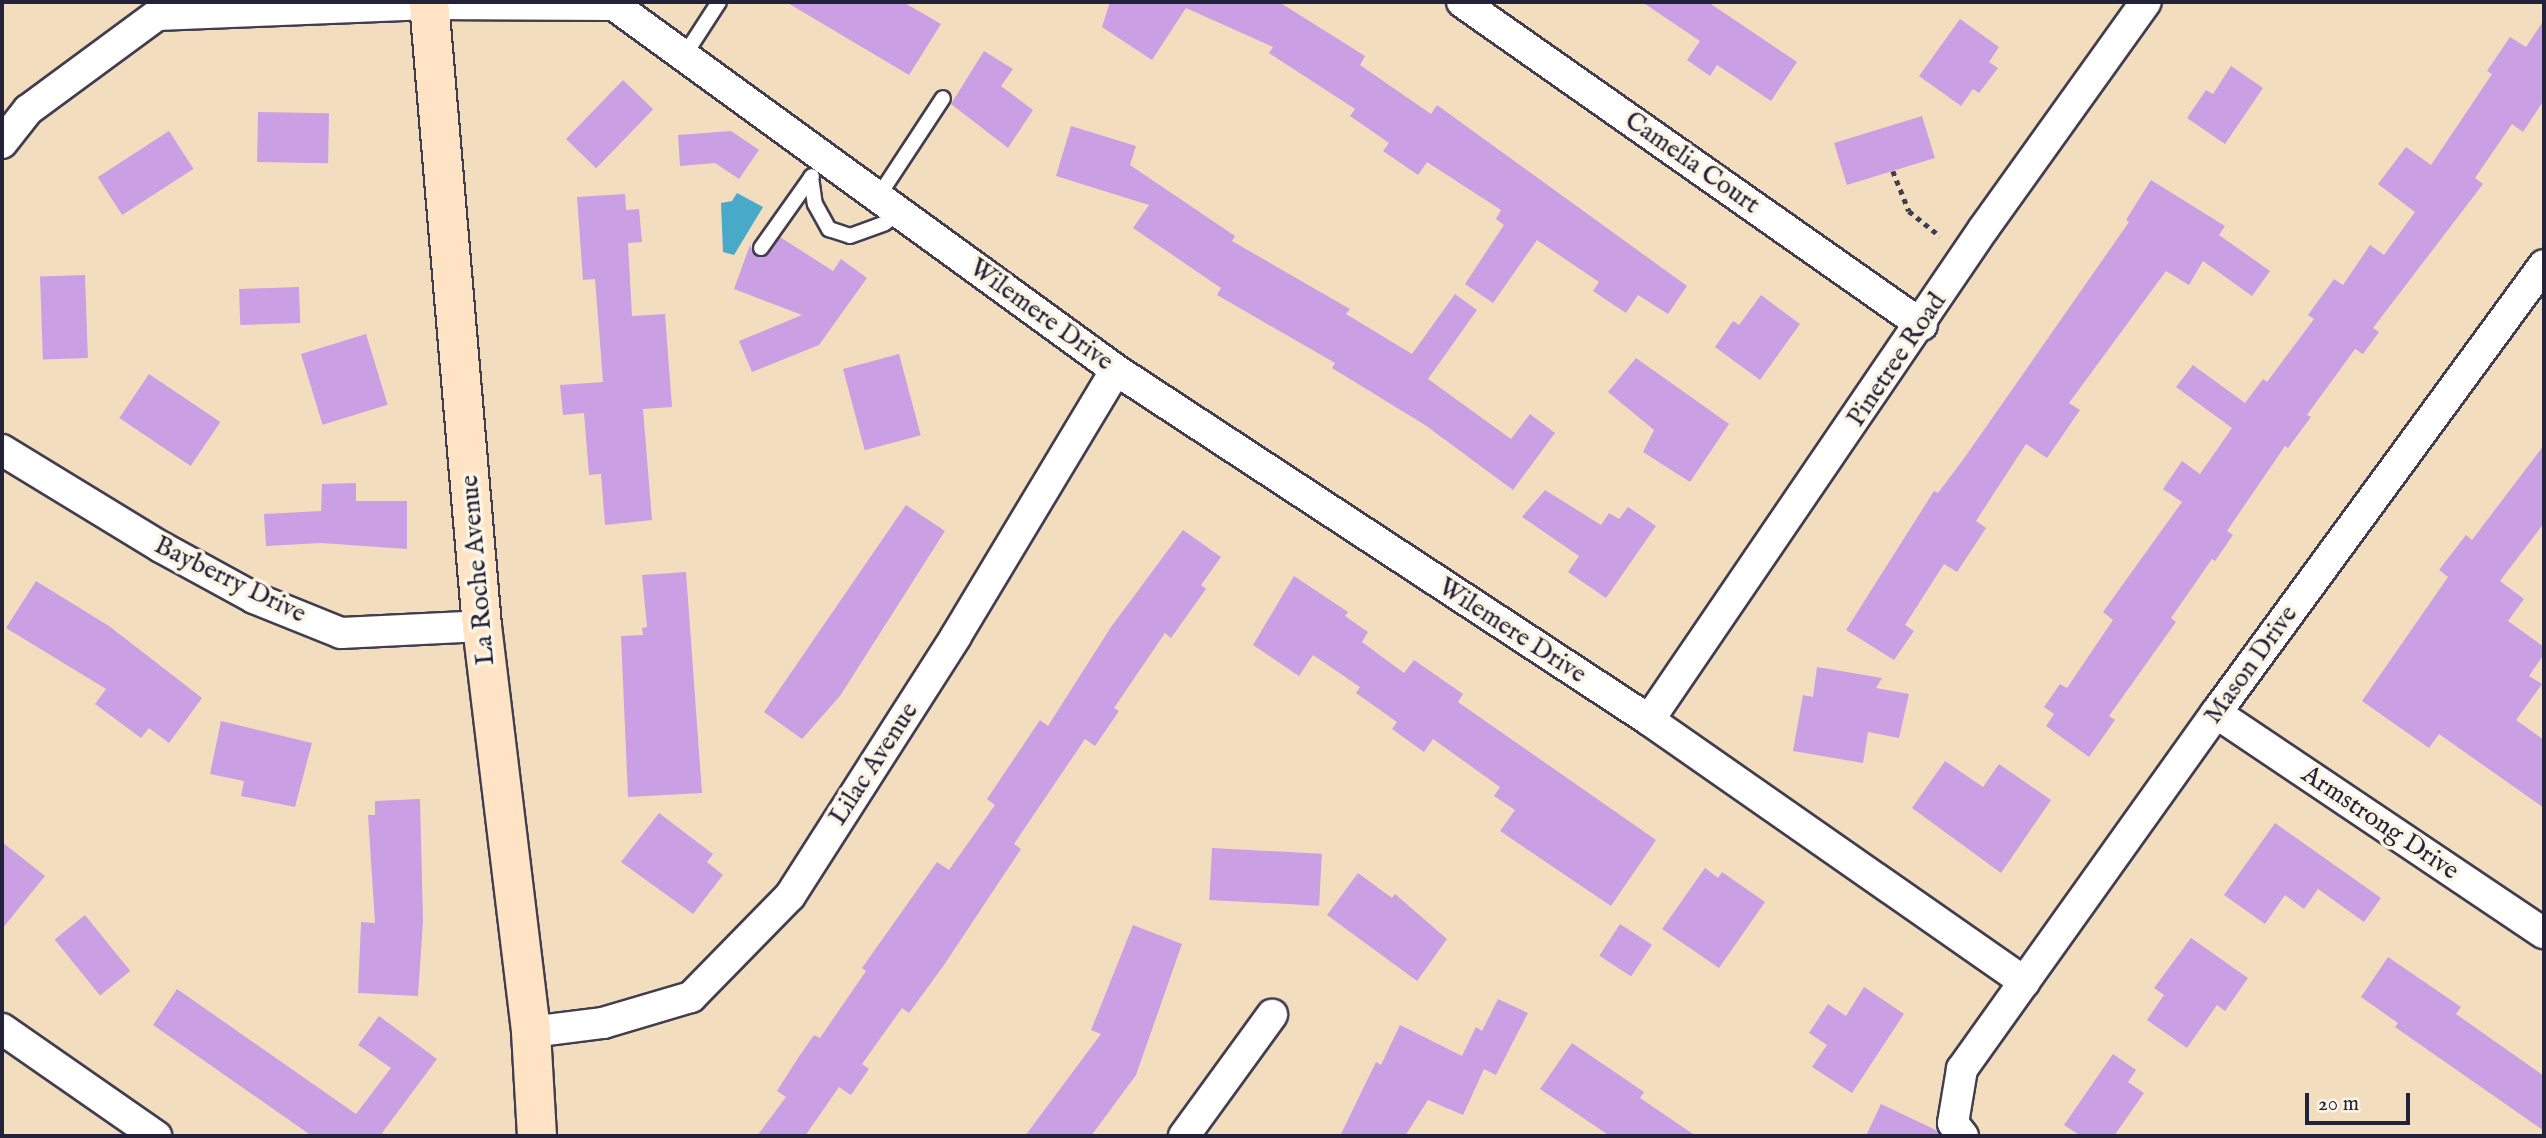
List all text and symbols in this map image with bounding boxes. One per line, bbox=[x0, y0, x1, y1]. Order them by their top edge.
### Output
street label: Camelia Court bbox=[1619, 105, 1765, 221]
street label: Wilemere Drive bbox=[963, 252, 1119, 378]
street label: Pinetree Road bbox=[1841, 287, 1953, 433]
street label: La Roche Avenue bbox=[454, 473, 502, 667]
street label: Bayberry Drive bbox=[149, 530, 311, 630]
street label: Wilemere Drive bbox=[1432, 572, 1592, 690]
street label: Mason Drive bbox=[2198, 600, 2304, 730]
street label: Lilac Avenue bbox=[823, 697, 925, 831]
street label: Armstrong Drive bbox=[2295, 759, 2465, 887]
scale bar bbox=[2308, 1078, 2413, 1122]
text: 20 m bbox=[2318, 1091, 2359, 1118]

